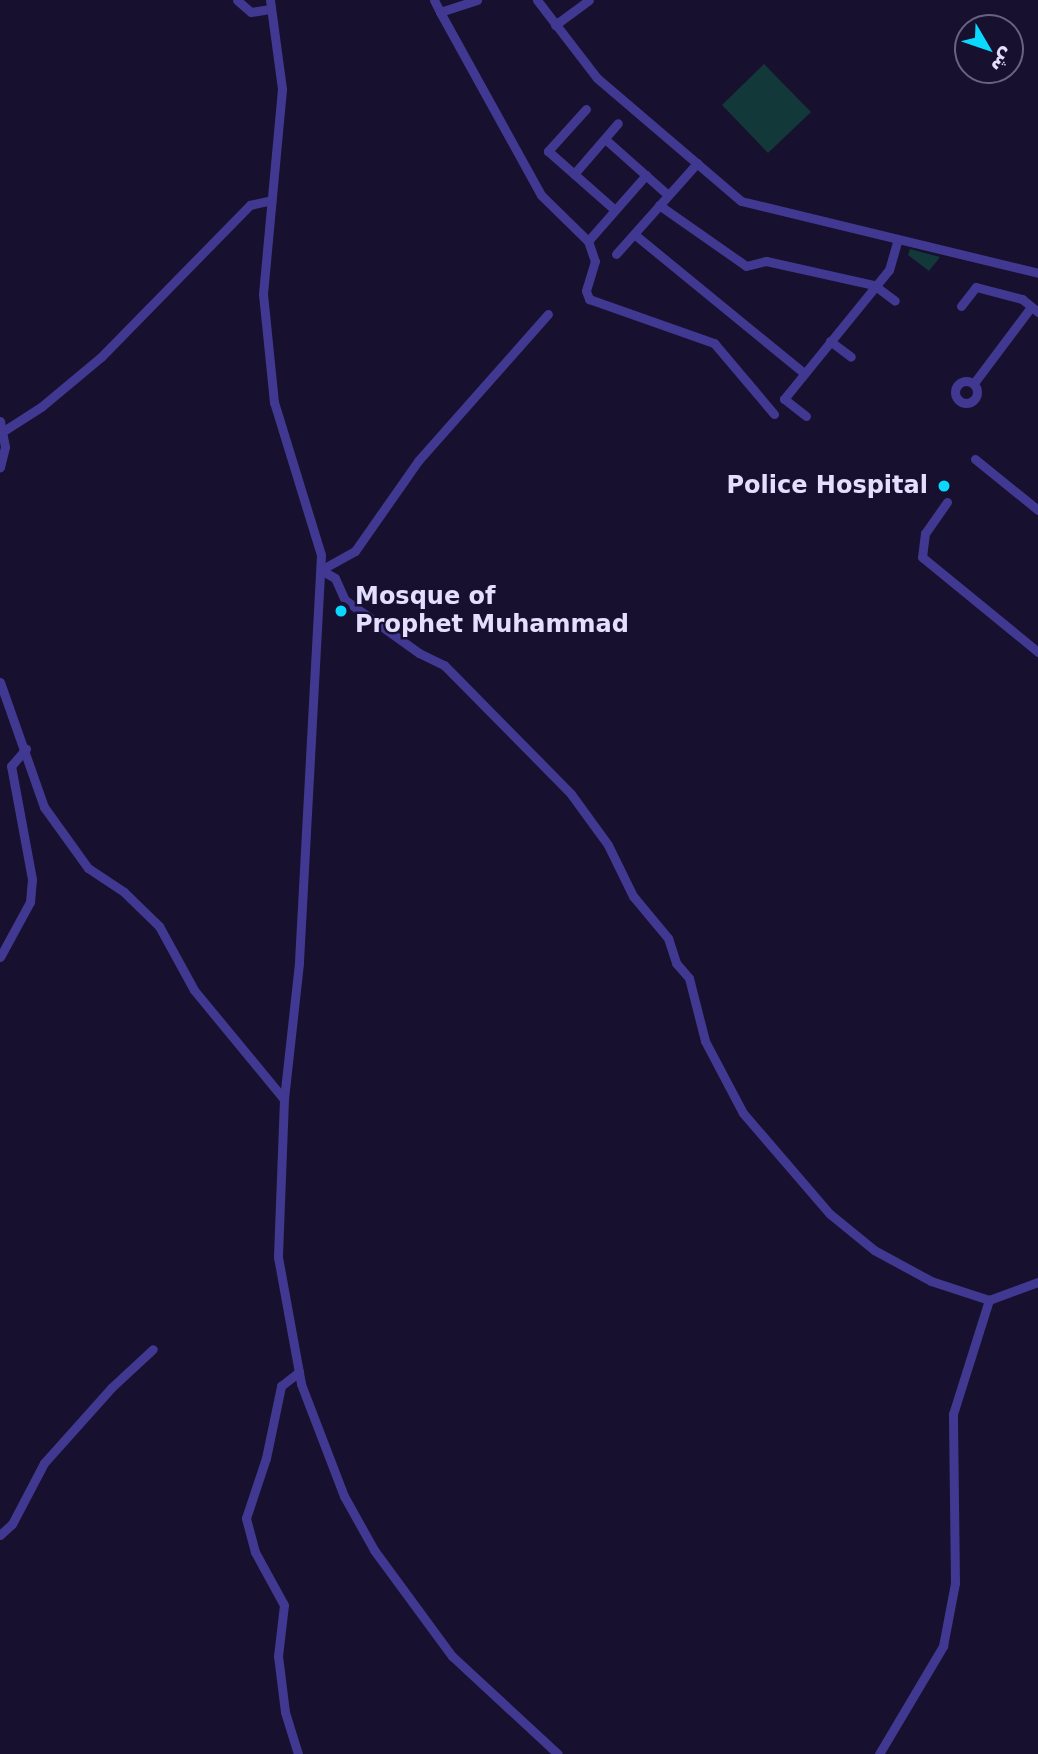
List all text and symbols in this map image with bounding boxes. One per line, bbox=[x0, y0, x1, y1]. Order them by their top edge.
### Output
north arrow bbox=[954, 14, 1024, 84]
text: ش bbox=[987, 44, 1021, 78]
place label: Police Hospital bbox=[726, 472, 928, 500]
marker: Police Hospital bbox=[934, 476, 954, 496]
place label: Mosque of Prophet Muhammad bbox=[355, 583, 629, 639]
marker: Mosque of Prophet Muhammad bbox=[333, 603, 349, 619]

